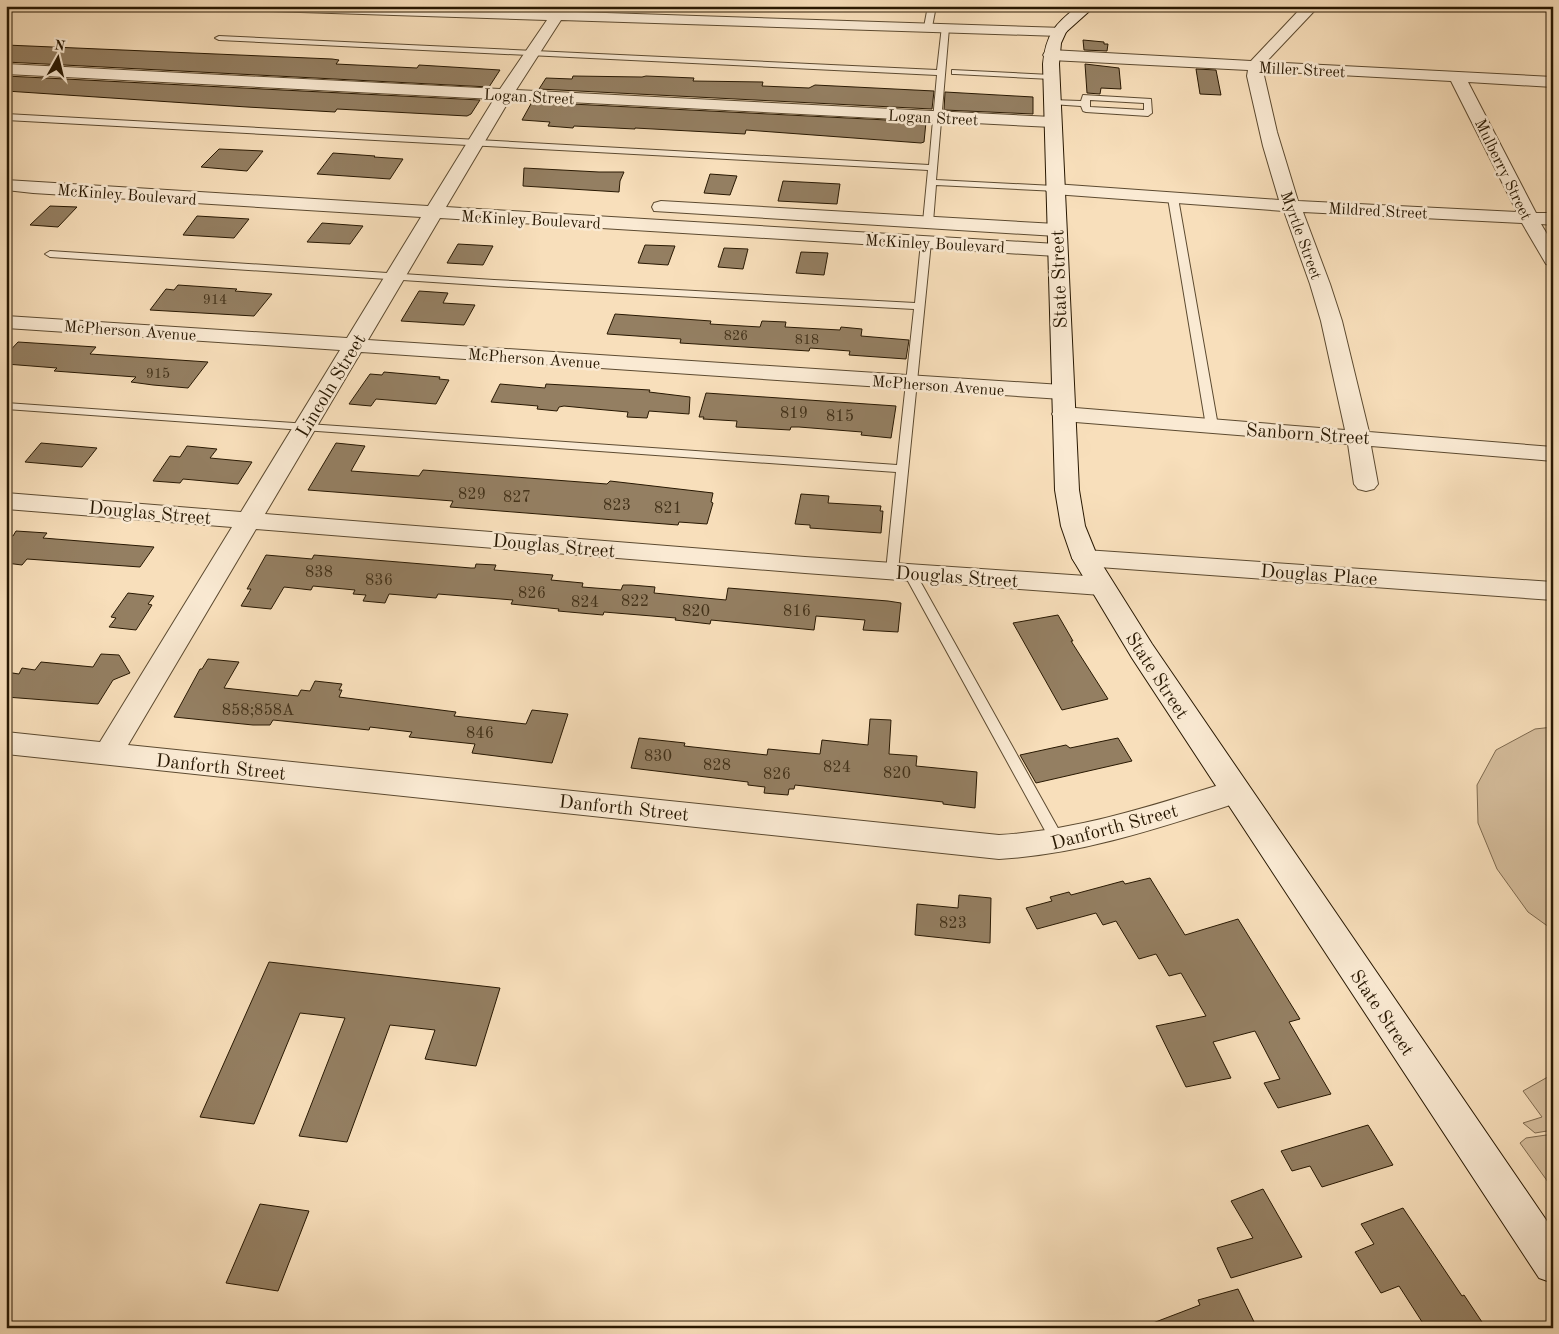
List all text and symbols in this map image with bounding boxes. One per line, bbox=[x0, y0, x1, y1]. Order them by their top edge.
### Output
north arrow bbox=[32, 32, 82, 82]
text: N bbox=[53, 38, 66, 54]
street label: Miller Street bbox=[1258, 61, 1346, 81]
street label: Logan Street bbox=[483, 88, 575, 108]
street label: Logan Street bbox=[887, 109, 979, 129]
street label: Mulberry Street bbox=[1471, 117, 1534, 223]
street label: McKinley Boulevard bbox=[56, 183, 197, 209]
street label: Myrtle Street bbox=[1277, 189, 1324, 282]
street label: Mildred Street bbox=[1328, 201, 1428, 223]
street label: McKinley Boulevard bbox=[461, 209, 601, 233]
street label: State Street bbox=[1049, 229, 1072, 329]
street label: McKinley Boulevard bbox=[865, 233, 1005, 257]
house number: 914 bbox=[203, 293, 227, 307]
street label: McPherson Avenue bbox=[63, 319, 197, 345]
house number: 826 bbox=[724, 329, 748, 343]
street label: Lincoln Street bbox=[294, 331, 370, 441]
house number: 818 bbox=[795, 333, 819, 347]
street label: McPherson Avenue bbox=[467, 347, 601, 373]
house number: 915 bbox=[146, 367, 170, 381]
street label: McPherson Avenue bbox=[871, 374, 1005, 400]
house number: 819 bbox=[780, 406, 808, 422]
house number: 815 bbox=[826, 409, 854, 425]
street label: Sanborn Street bbox=[1245, 422, 1370, 449]
house number: 829 bbox=[458, 487, 486, 503]
house number: 827 bbox=[503, 490, 531, 506]
house number: 823 bbox=[603, 498, 631, 514]
street label: Douglas Street bbox=[88, 500, 212, 529]
house number: 821 bbox=[654, 501, 682, 517]
street label: Douglas Street bbox=[492, 533, 616, 562]
street label: Douglas Place bbox=[1260, 563, 1378, 590]
house number: 838 bbox=[305, 565, 333, 581]
street label: Douglas Street bbox=[895, 565, 1019, 592]
house number: 836 bbox=[365, 573, 393, 589]
house number: 826 bbox=[518, 586, 546, 602]
house number: 822 bbox=[621, 594, 649, 610]
house number: 824 bbox=[571, 595, 599, 611]
house number: 820 bbox=[682, 604, 710, 620]
house number: 816 bbox=[783, 604, 811, 620]
street label: State Street bbox=[1121, 630, 1191, 723]
house number: 858;858A bbox=[222, 703, 294, 719]
house number: 846 bbox=[466, 726, 494, 742]
house number: 830 bbox=[644, 749, 672, 765]
street label: Danforth Street bbox=[155, 752, 287, 785]
house number: 828 bbox=[703, 758, 731, 774]
house number: 824 bbox=[823, 760, 851, 776]
house number: 820 bbox=[883, 766, 911, 782]
house number: 826 bbox=[763, 767, 791, 783]
street label: Danforth Street bbox=[558, 793, 690, 826]
street label: Danforth Street bbox=[1049, 802, 1180, 854]
house number: 823 bbox=[939, 916, 967, 932]
street label: State Street bbox=[1345, 967, 1416, 1060]

